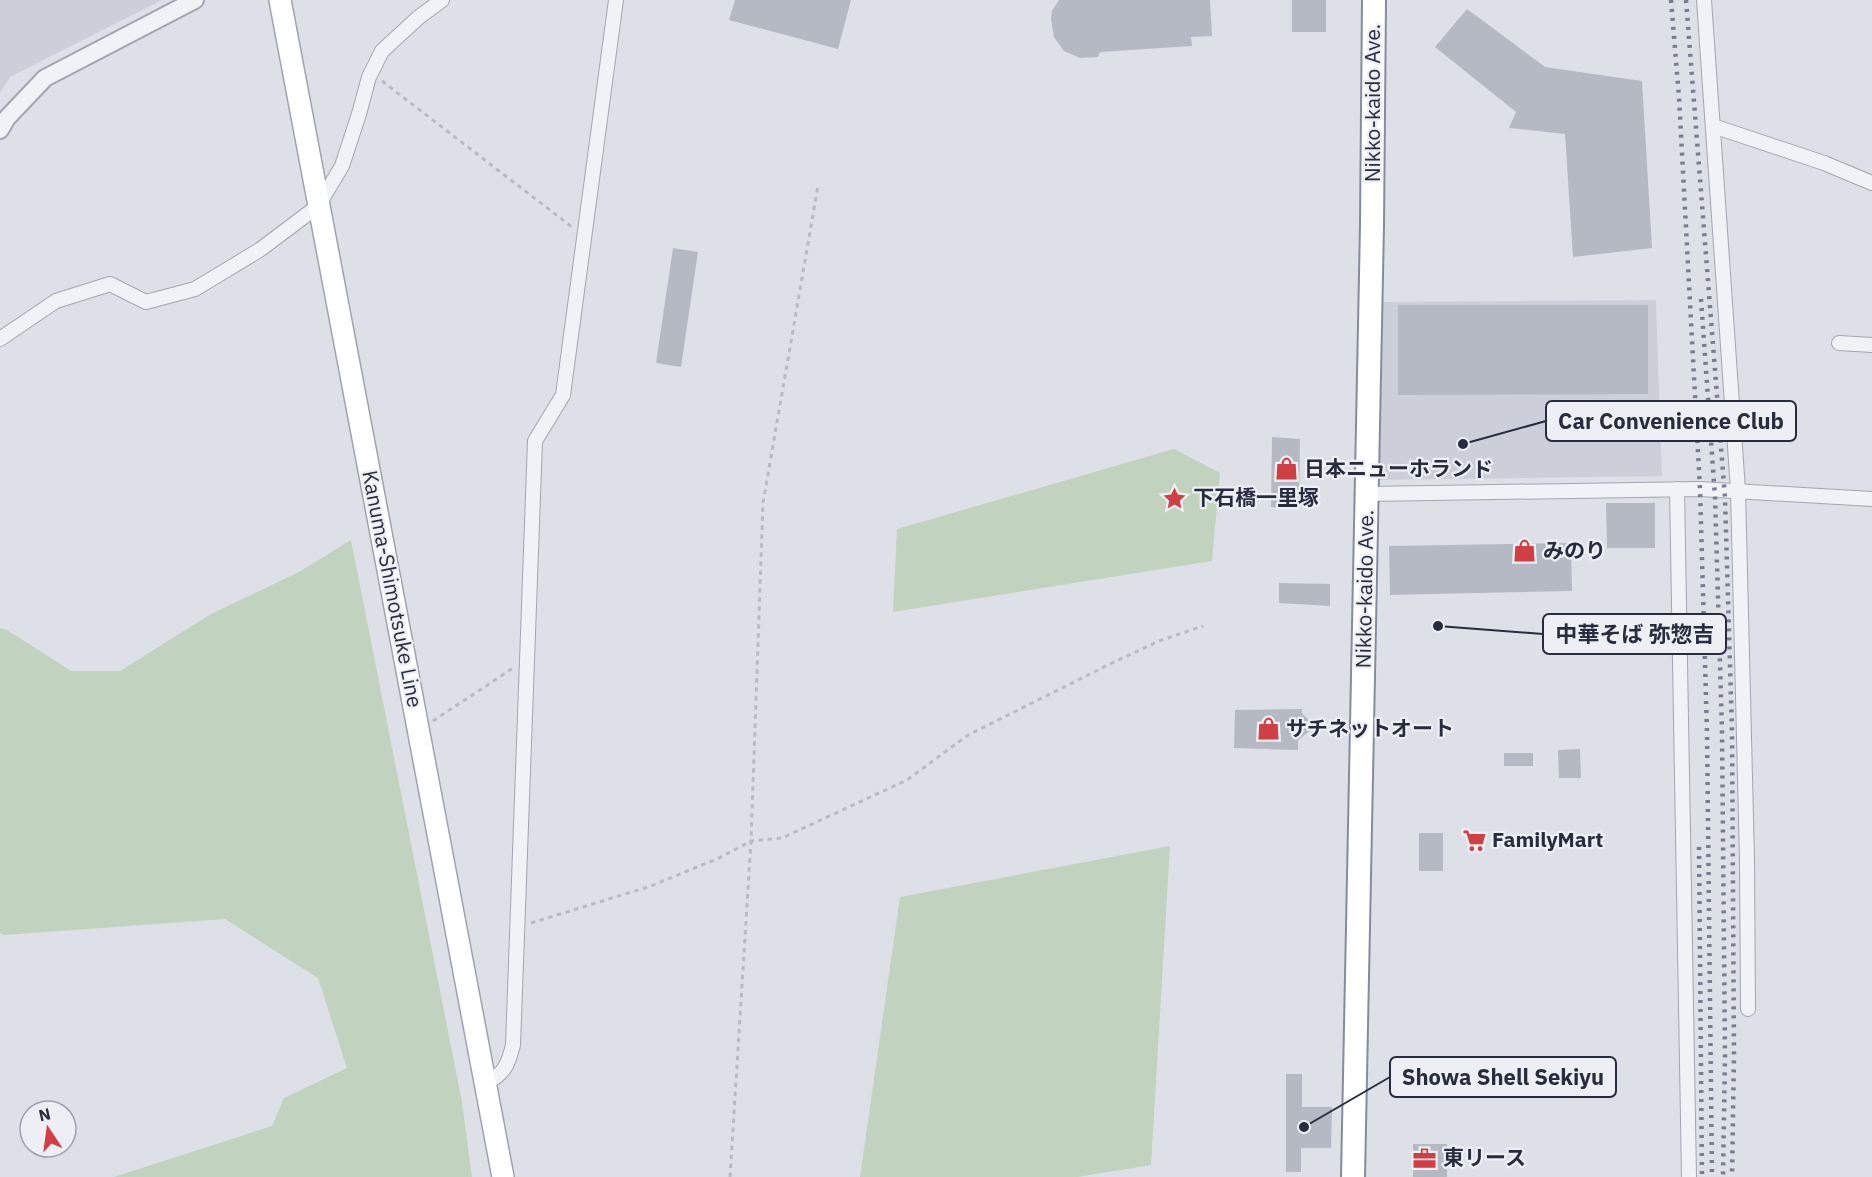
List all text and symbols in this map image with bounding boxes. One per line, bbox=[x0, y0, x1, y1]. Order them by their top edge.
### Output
street label: Nikko-kaido Ave. bbox=[1358, 24, 1386, 182]
callout: Car Convenience Club bbox=[1546, 401, 1796, 441]
text: Car Convenience Club bbox=[1558, 406, 1784, 435]
place label: 日本ニューホランド bbox=[1304, 454, 1493, 482]
shop icon: 日本ニューホランド bbox=[1273, 456, 1299, 482]
street label: Kanuma-Shimotsuke Line bbox=[356, 468, 430, 710]
place label: 下石橋一里塚 bbox=[1193, 483, 1319, 511]
place icon: 下石橋一里塚 bbox=[1162, 485, 1188, 511]
street label: Nikko-kaido Ave. bbox=[1349, 509, 1379, 669]
place label: みのり bbox=[1543, 536, 1606, 564]
shop icon: みのり bbox=[1512, 538, 1538, 564]
callout: 中華そば 弥惣吉 bbox=[1543, 614, 1726, 654]
text: 中華そば 弥惣吉 bbox=[1555, 619, 1715, 648]
place label: サチネットオート bbox=[1286, 714, 1454, 742]
shop icon: サチネットオート bbox=[1255, 716, 1281, 742]
place label: FamilyMart bbox=[1492, 825, 1603, 853]
supermarket icon: FamilyMart bbox=[1461, 827, 1487, 853]
callout: Showa Shell Sekiyu bbox=[1390, 1057, 1616, 1097]
text: Showa Shell Sekiyu bbox=[1402, 1062, 1604, 1091]
north arrow bbox=[18, 1099, 78, 1159]
text: N bbox=[37, 1103, 53, 1125]
place label: 東リース bbox=[1443, 1143, 1526, 1171]
office icon: 東リース bbox=[1412, 1145, 1438, 1171]

